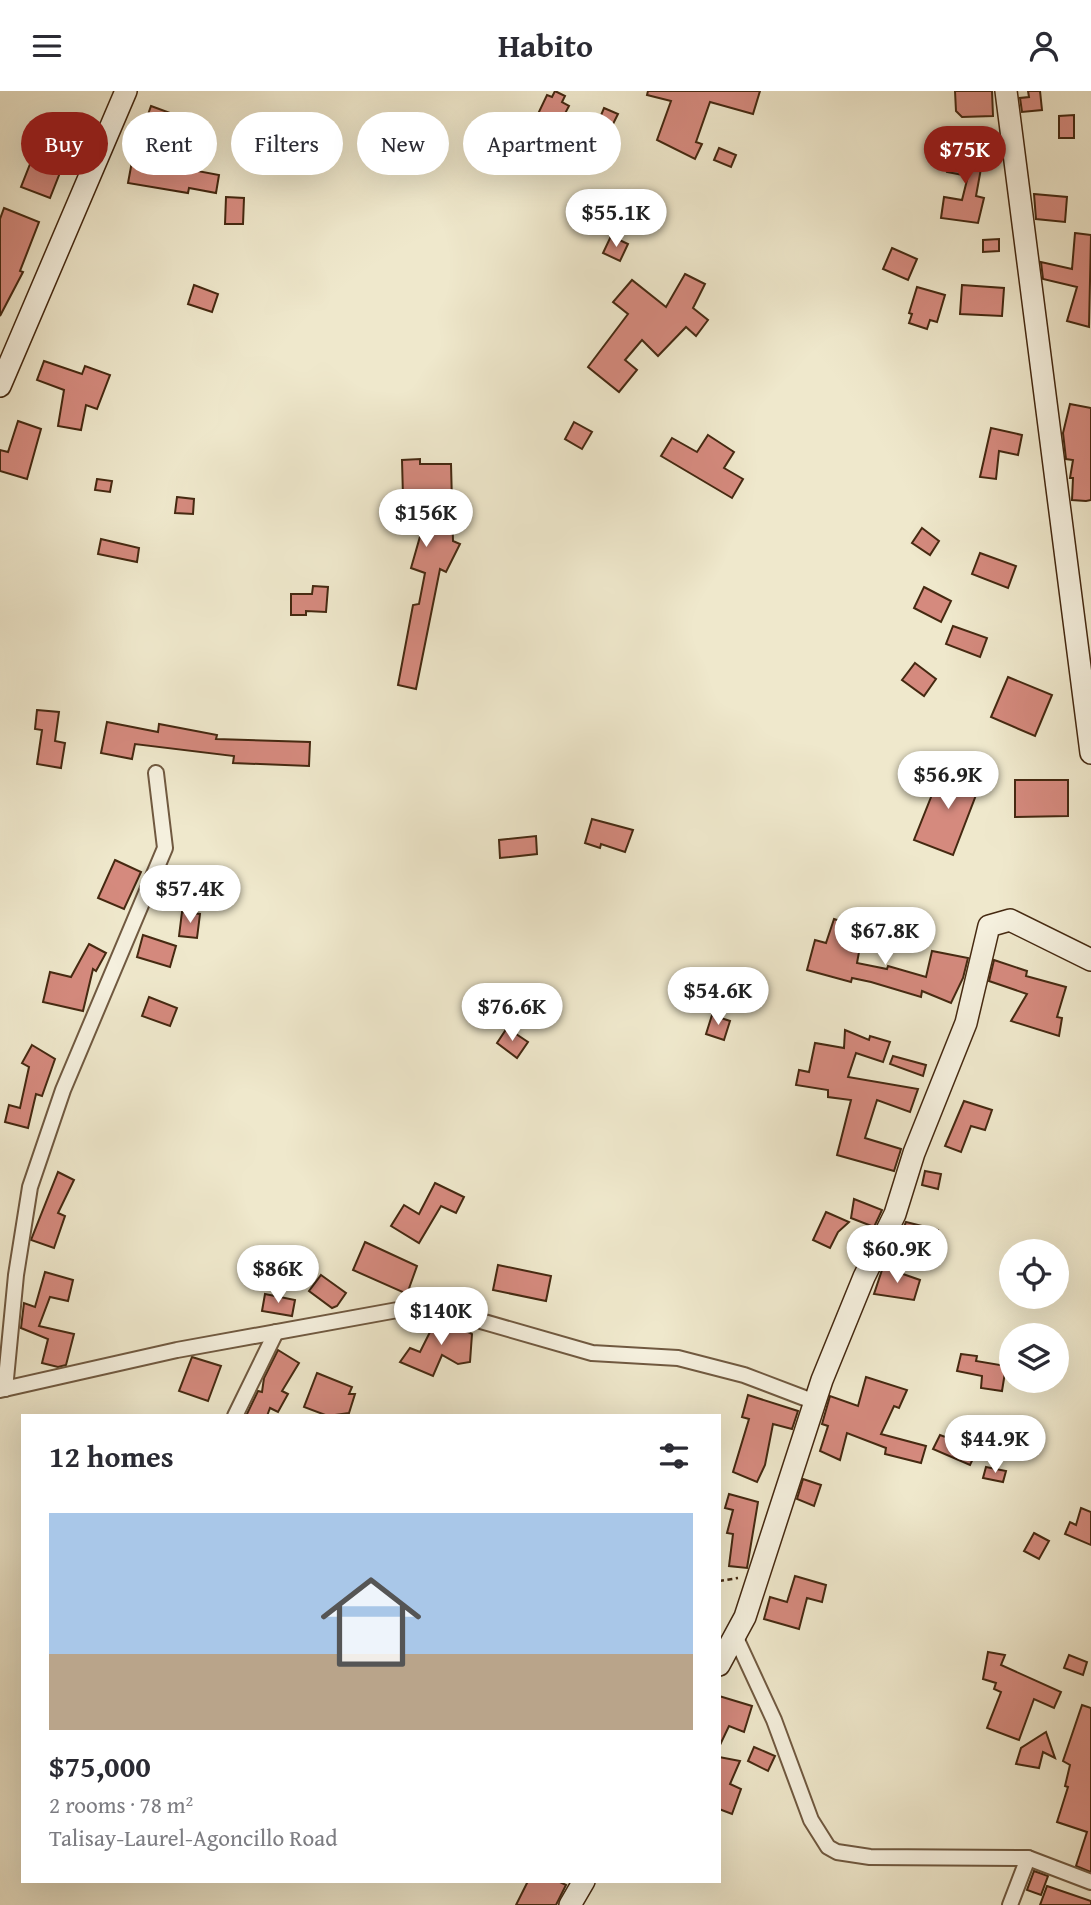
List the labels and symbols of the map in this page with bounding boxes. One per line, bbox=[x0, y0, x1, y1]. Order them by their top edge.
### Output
pin: $75K bbox=[924, 127, 1006, 186]
pin: $55.1K bbox=[559, 190, 673, 249]
pin: $156K bbox=[377, 489, 475, 549]
pin: $56.9K bbox=[891, 751, 1005, 811]
pin: $57.4K bbox=[133, 865, 247, 925]
pin: $67.8K bbox=[828, 907, 942, 967]
pin: $54.6K bbox=[661, 967, 775, 1027]
pin: $76.6K bbox=[455, 983, 569, 1043]
pin: $60.9K bbox=[840, 1225, 954, 1285]
pin: $86K bbox=[237, 1245, 319, 1305]
pin: $140K bbox=[392, 1287, 490, 1347]
pin: $44.9K bbox=[938, 1415, 1052, 1475]

